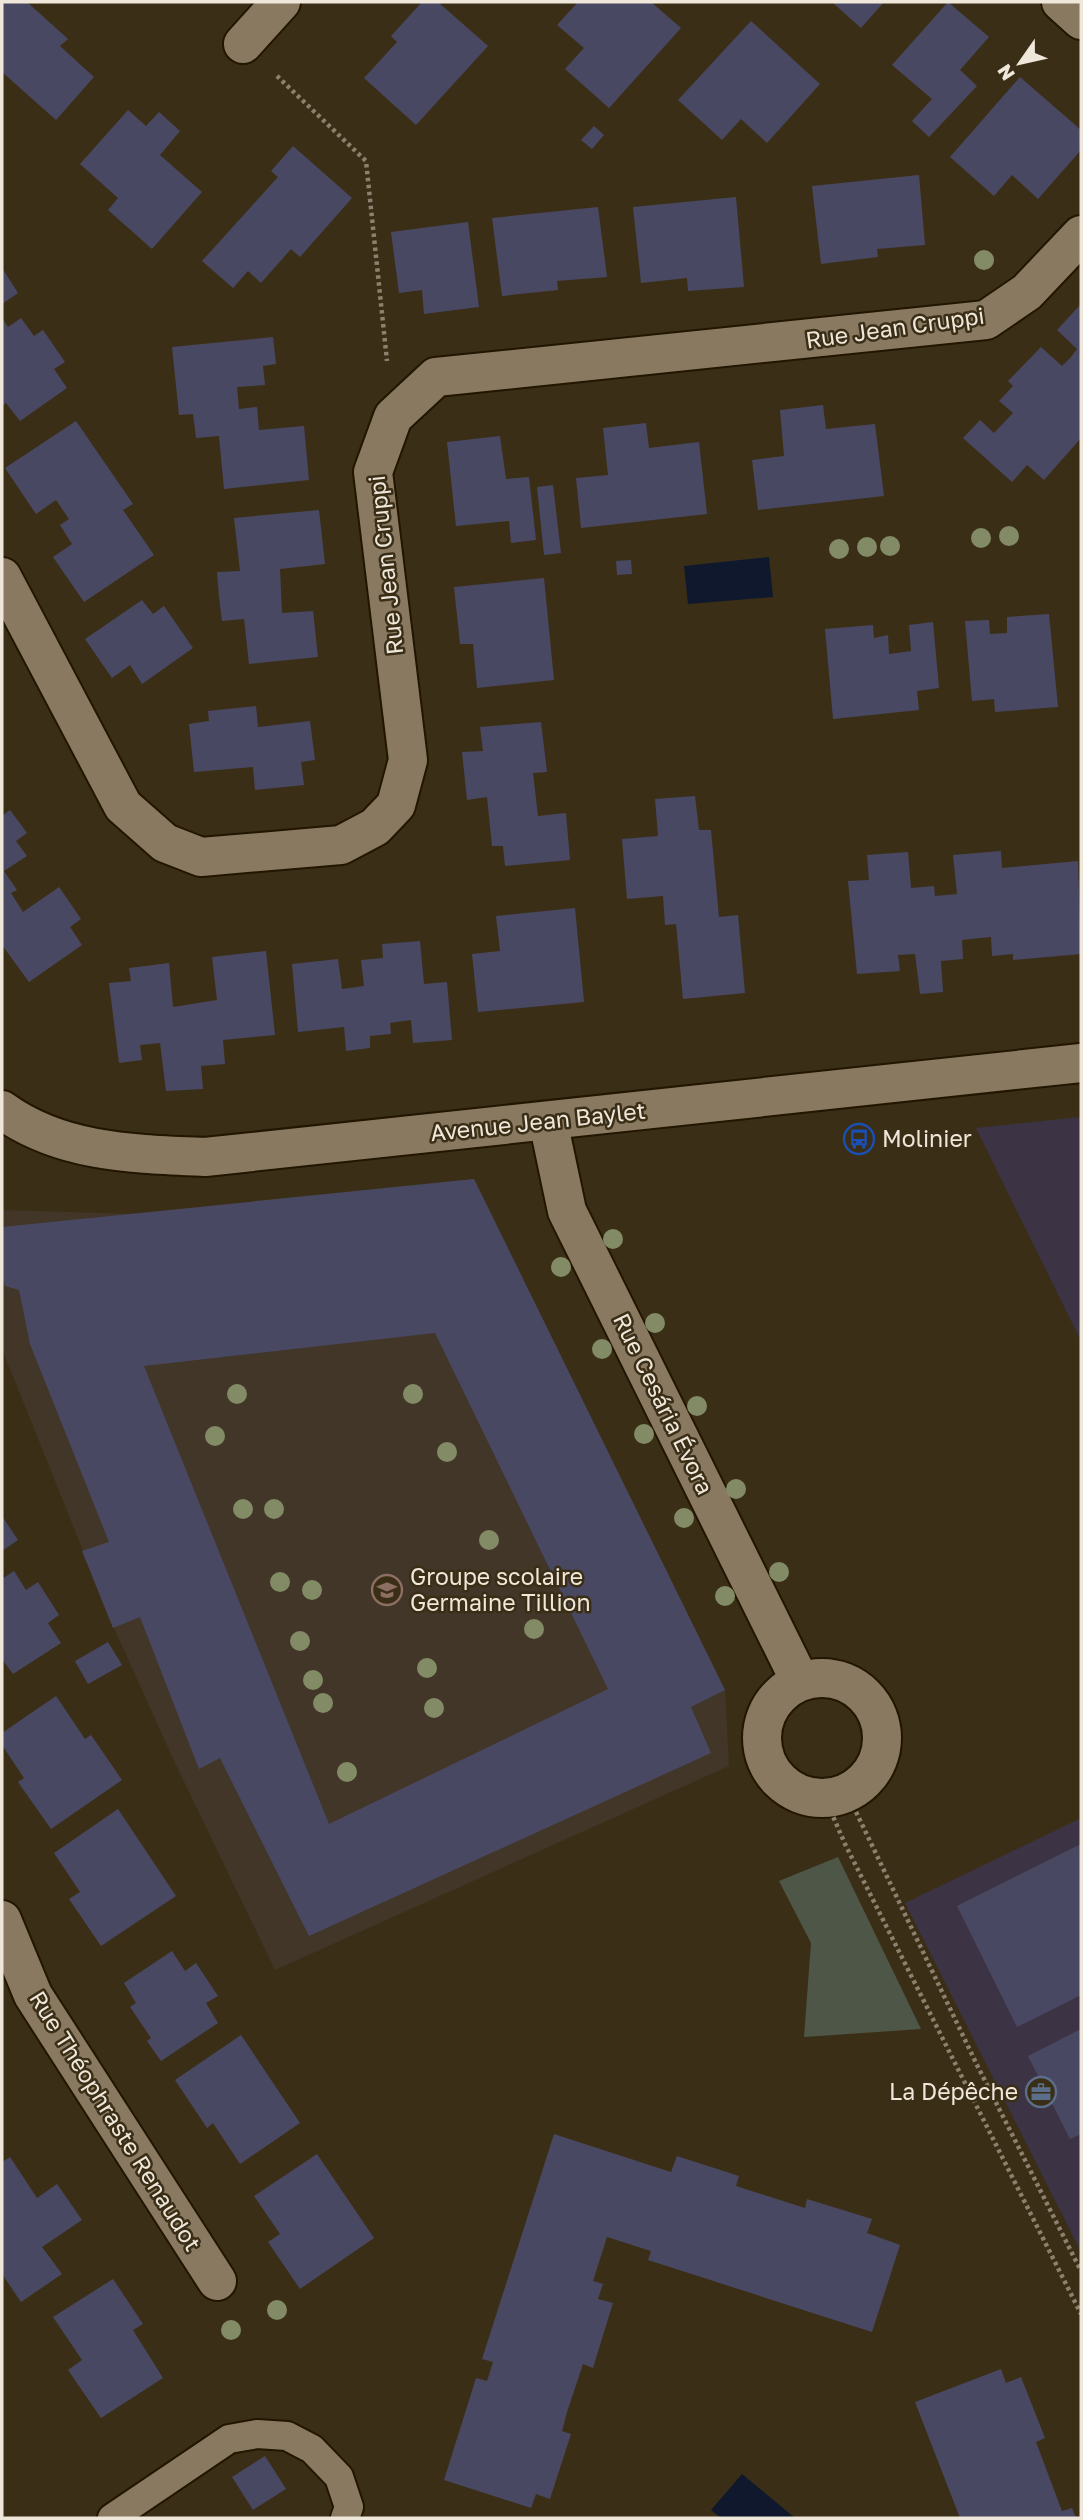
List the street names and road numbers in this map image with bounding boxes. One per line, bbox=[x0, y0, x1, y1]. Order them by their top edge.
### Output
street label: Rue Jean Cruppi bbox=[804, 301, 986, 353]
street label: Rue Jean Cruppi bbox=[362, 474, 408, 656]
street label: Avenue Jean Baylet bbox=[429, 1096, 647, 1146]
street label: Rue Cesária Évora bbox=[608, 1308, 720, 1499]
street label: Rue Théophraste Renaudot bbox=[24, 1985, 208, 2256]

